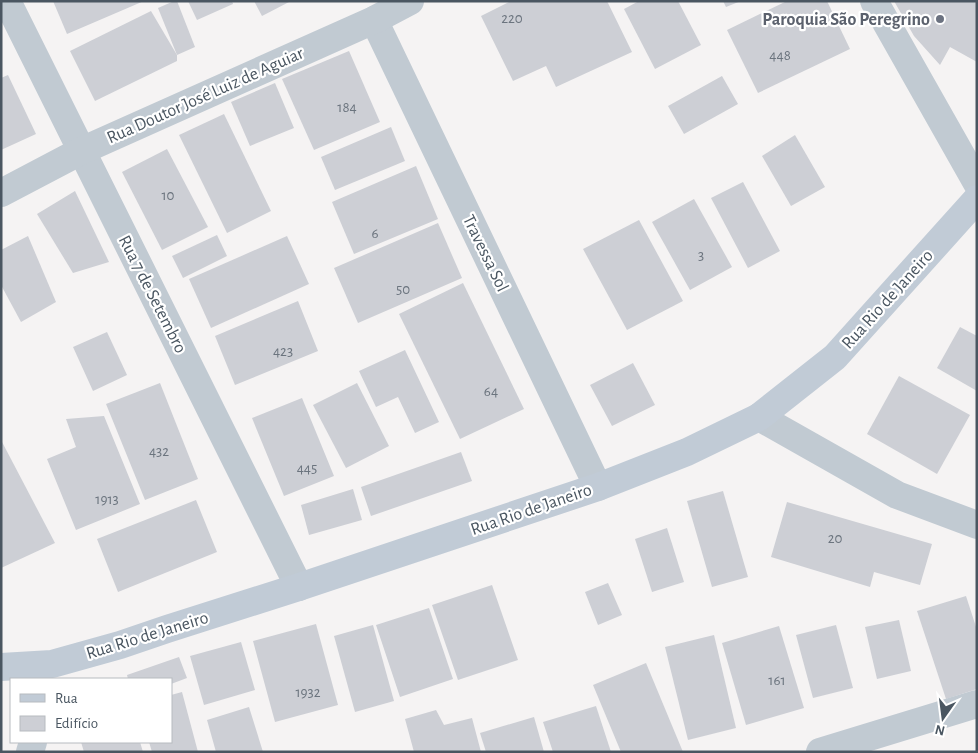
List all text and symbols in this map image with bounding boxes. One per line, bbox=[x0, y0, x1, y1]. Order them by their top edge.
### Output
house number: 220 bbox=[501, 11, 523, 26]
place label: Paroquia São Peregrino bbox=[762, 11, 930, 29]
marker: Paroquia São Peregrino bbox=[934, 13, 946, 25]
street label: Rua Doutor José Luiz de Aguiar bbox=[104, 44, 307, 148]
house number: 448 bbox=[769, 48, 791, 63]
house number: 184 bbox=[337, 100, 357, 115]
house number: 10 bbox=[161, 188, 175, 203]
street label: Travessa Sol bbox=[459, 212, 511, 295]
house number: 6 bbox=[371, 226, 379, 241]
street label: Rua 7 de Setembro bbox=[115, 233, 190, 356]
street label: Rua Rio de Janeiro bbox=[839, 246, 937, 353]
house number: 3 bbox=[698, 248, 704, 263]
house number: 50 bbox=[396, 282, 410, 297]
house number: 423 bbox=[273, 344, 293, 359]
house number: 64 bbox=[484, 384, 498, 399]
house number: 432 bbox=[149, 444, 169, 459]
house number: 445 bbox=[297, 461, 317, 476]
street label: Rua Rio de Janeiro bbox=[468, 481, 594, 539]
house number: 1913 bbox=[95, 492, 119, 507]
house number: 20 bbox=[828, 531, 842, 546]
street label: Rua Rio de Janeiro bbox=[84, 609, 211, 663]
house number: 161 bbox=[768, 673, 786, 688]
legend bbox=[10, 678, 172, 743]
house number: 1932 bbox=[295, 685, 321, 700]
text: Rua bbox=[55, 691, 78, 706]
north arrow bbox=[918, 693, 968, 743]
text: Edifício bbox=[55, 716, 98, 731]
text: N bbox=[934, 722, 947, 738]

